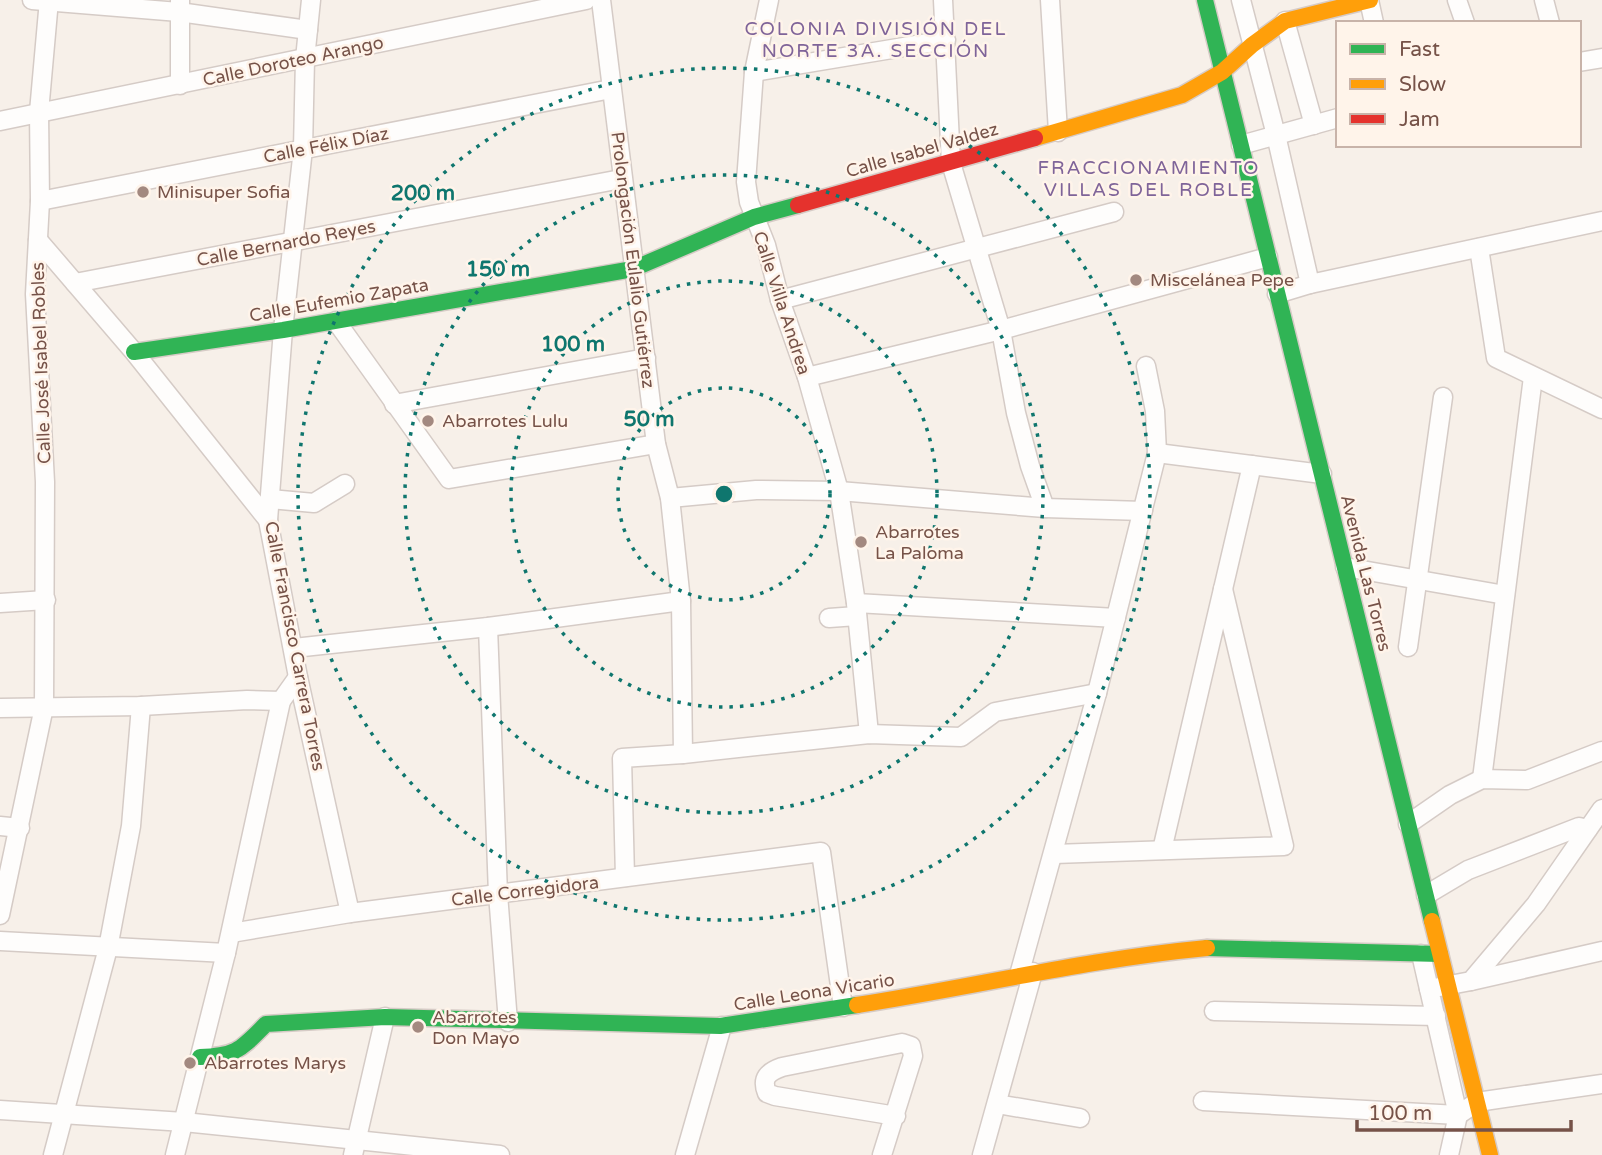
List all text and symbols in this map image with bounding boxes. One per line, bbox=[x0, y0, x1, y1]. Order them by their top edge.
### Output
district label: COLONIA DIVISIÓN DEL NORTE 3A. SECCIÓN bbox=[745, 17, 1007, 62]
legend bbox=[1336, 21, 1581, 147]
street label: Calle Doroteo Arango bbox=[201, 31, 385, 91]
text: Fast bbox=[1399, 37, 1440, 62]
text: Slow bbox=[1399, 72, 1447, 97]
text: Jam bbox=[1399, 107, 1440, 132]
street label: Calle Isabel Valdez bbox=[843, 118, 1001, 182]
street label: Calle Félix Díaz bbox=[261, 122, 391, 168]
street label: Prolongación Eulalio Gutiérrez bbox=[606, 130, 660, 390]
district label: FRACCIONAMIENTO VILLAS DEL ROBLE bbox=[1038, 157, 1260, 201]
place label: Minisuper Sofia bbox=[157, 181, 290, 203]
text: 200 m bbox=[391, 181, 455, 206]
marker: Minisuper Sofia bbox=[135, 184, 151, 200]
street label: Calle Bernardo Reyes bbox=[195, 215, 377, 271]
street label: Calle Villa Andrea bbox=[748, 228, 816, 378]
text: 150 m bbox=[466, 257, 530, 282]
street label: Calle José Isabel Robles bbox=[26, 262, 56, 464]
place label: Miscelánea Pepe bbox=[1150, 269, 1294, 291]
marker: Miscelánea Pepe bbox=[1128, 272, 1144, 288]
street label: Calle Eufemio Zapata bbox=[248, 273, 430, 327]
text: 100 m bbox=[541, 332, 605, 357]
text: 50 m bbox=[623, 407, 675, 432]
place label: Abarrotes Lulu bbox=[442, 410, 568, 432]
marker: Abarrotes Lulu bbox=[420, 413, 436, 429]
centre of rings bbox=[712, 482, 736, 506]
street label: Avenida Las Torres bbox=[1336, 492, 1396, 654]
street label: Calle Francisco Carrera Torres bbox=[260, 519, 330, 773]
place label: Abarrotes La Paloma bbox=[875, 521, 964, 564]
marker: Abarrotes La Paloma bbox=[853, 534, 869, 550]
street label: Calle Corregidora bbox=[450, 871, 600, 911]
street label: Calle Leona Vicario bbox=[732, 968, 896, 1016]
place label: Abarrotes Don Mayo bbox=[432, 1006, 520, 1049]
marker: Abarrotes Don Mayo bbox=[410, 1019, 426, 1035]
place label: Abarrotes Marys bbox=[204, 1052, 346, 1074]
marker: Abarrotes Marys bbox=[182, 1055, 198, 1071]
scale bar bbox=[1357, 1088, 1570, 1132]
text: 100 m bbox=[1368, 1101, 1432, 1126]

